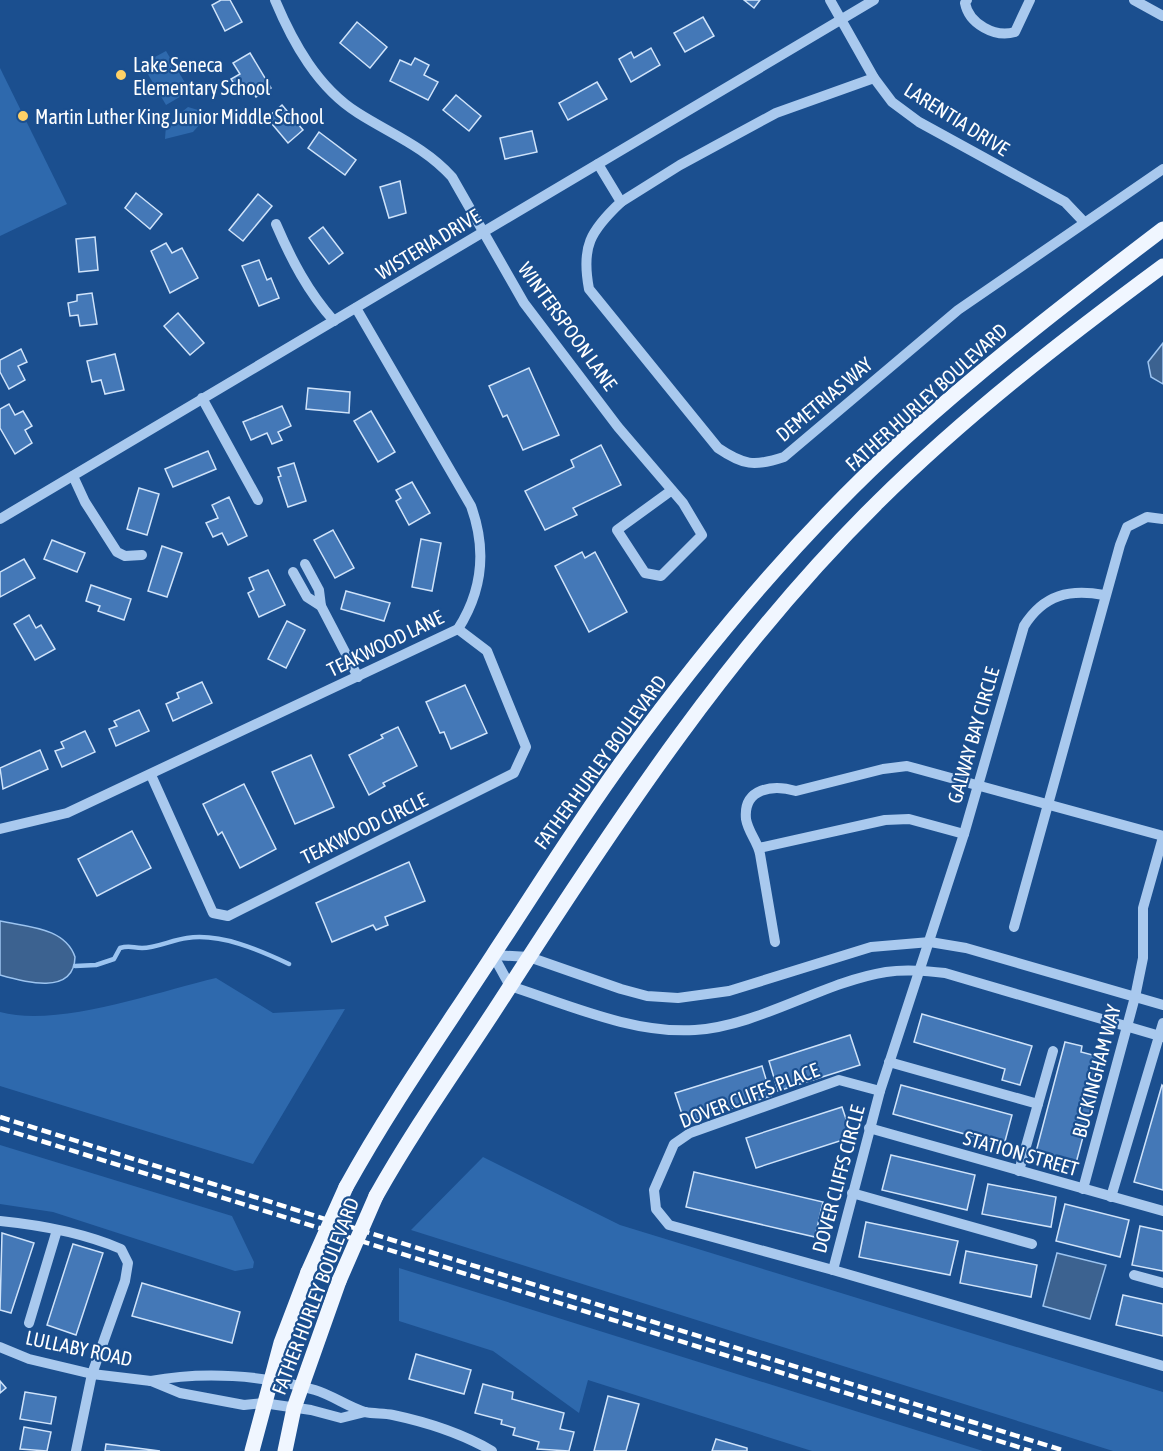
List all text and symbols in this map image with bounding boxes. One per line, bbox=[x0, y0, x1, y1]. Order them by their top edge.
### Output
place label: Lake Seneca Elementary School bbox=[133, 53, 271, 99]
marker: Lake Seneca Elementary School bbox=[114, 68, 128, 82]
street label: LARENTIA DRIVE bbox=[900, 78, 1014, 161]
place label: Martin Luther King Junior Middle School bbox=[35, 105, 325, 128]
marker: Martin Luther King Junior Middle School bbox=[16, 109, 30, 123]
street label: WISTERIA DRIVE bbox=[372, 204, 485, 284]
street label: WINTERSPOON LANE bbox=[514, 257, 622, 395]
street label: FATHER HURLEY BOULEVARD bbox=[841, 318, 1011, 476]
street label: DEMETRIAS WAY bbox=[771, 352, 877, 446]
street label: TEAKWOOD LANE bbox=[323, 605, 447, 681]
street label: GALWAY BAY CIRCLE bbox=[943, 664, 1004, 806]
street label: FATHER HURLEY BOULEVARD bbox=[529, 671, 671, 853]
street label: TEAKWOOD CIRCLE bbox=[297, 787, 431, 869]
street label: BUCKINGHAM WAY bbox=[1067, 1002, 1125, 1140]
street label: DOVER CLIFFS PLACE bbox=[676, 1058, 823, 1132]
street label: DOVER CLIFFS CIRCLE bbox=[807, 1102, 869, 1255]
street label: STATION STREET bbox=[961, 1126, 1081, 1180]
street label: FATHER HURLEY BOULEVARD bbox=[267, 1194, 363, 1398]
street label: LULLABY ROAD bbox=[24, 1325, 134, 1371]

